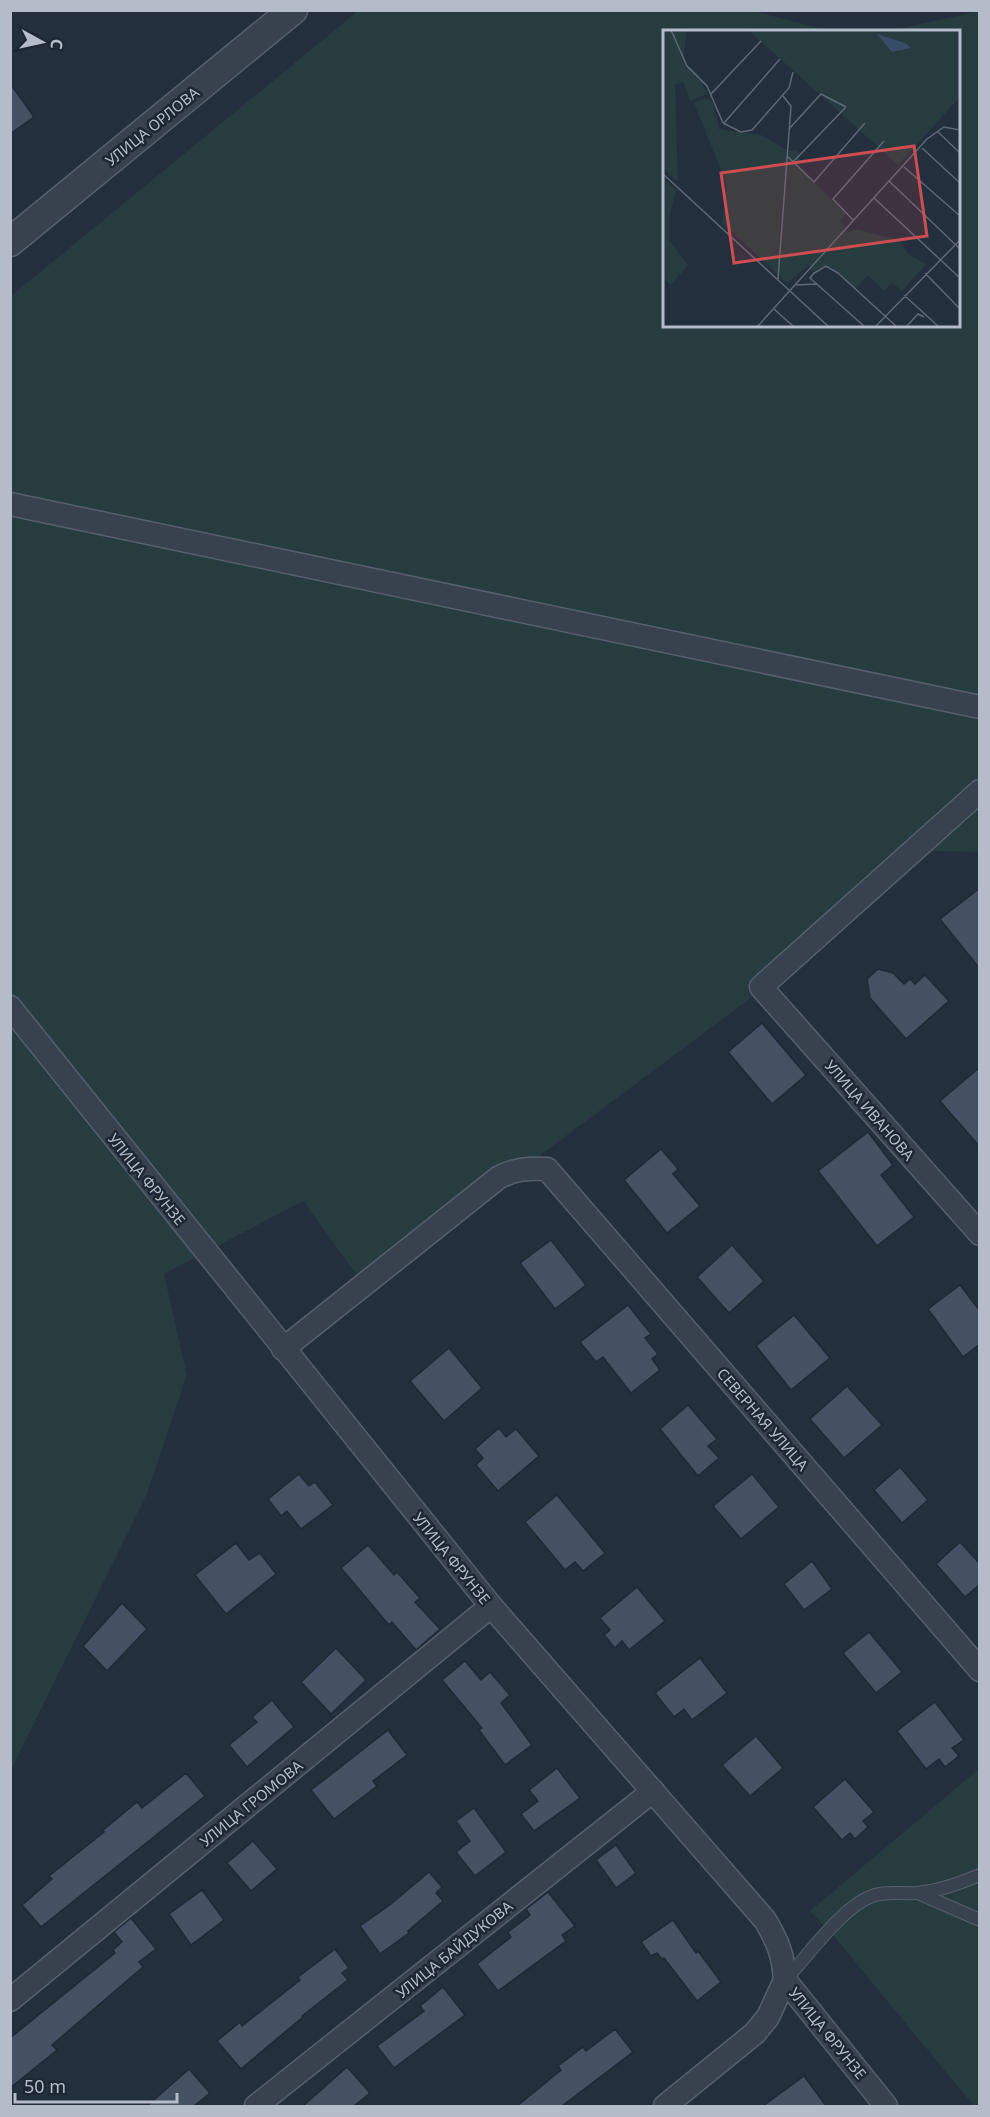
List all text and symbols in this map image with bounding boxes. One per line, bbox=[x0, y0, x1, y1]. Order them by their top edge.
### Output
north arrow bbox=[12, 12, 72, 72]
inset map bbox=[663, 30, 960, 327]
text: С bbox=[45, 37, 68, 51]
street label: УЛИЦА ОРЛОВА bbox=[101, 82, 203, 170]
street label: УЛИЦА ИВАНОВА bbox=[821, 1056, 919, 1165]
street label: УЛИЦА ФРУНЗЕ bbox=[104, 1129, 190, 1229]
street label: СЕВЕРНАЯ УЛИЦА bbox=[713, 1364, 813, 1475]
street label: УЛИЦА ФРУНЗЕ bbox=[409, 1508, 495, 1608]
street label: УЛИЦА ГРОМОВА bbox=[195, 1755, 307, 1851]
street label: УЛИЦА БАЙДУКОВА bbox=[392, 1896, 517, 2002]
street label: УЛИЦА ФРУНЗЕ bbox=[785, 1983, 871, 2083]
scale bar bbox=[15, 2066, 177, 2104]
text: 50 m bbox=[24, 2074, 66, 2098]

